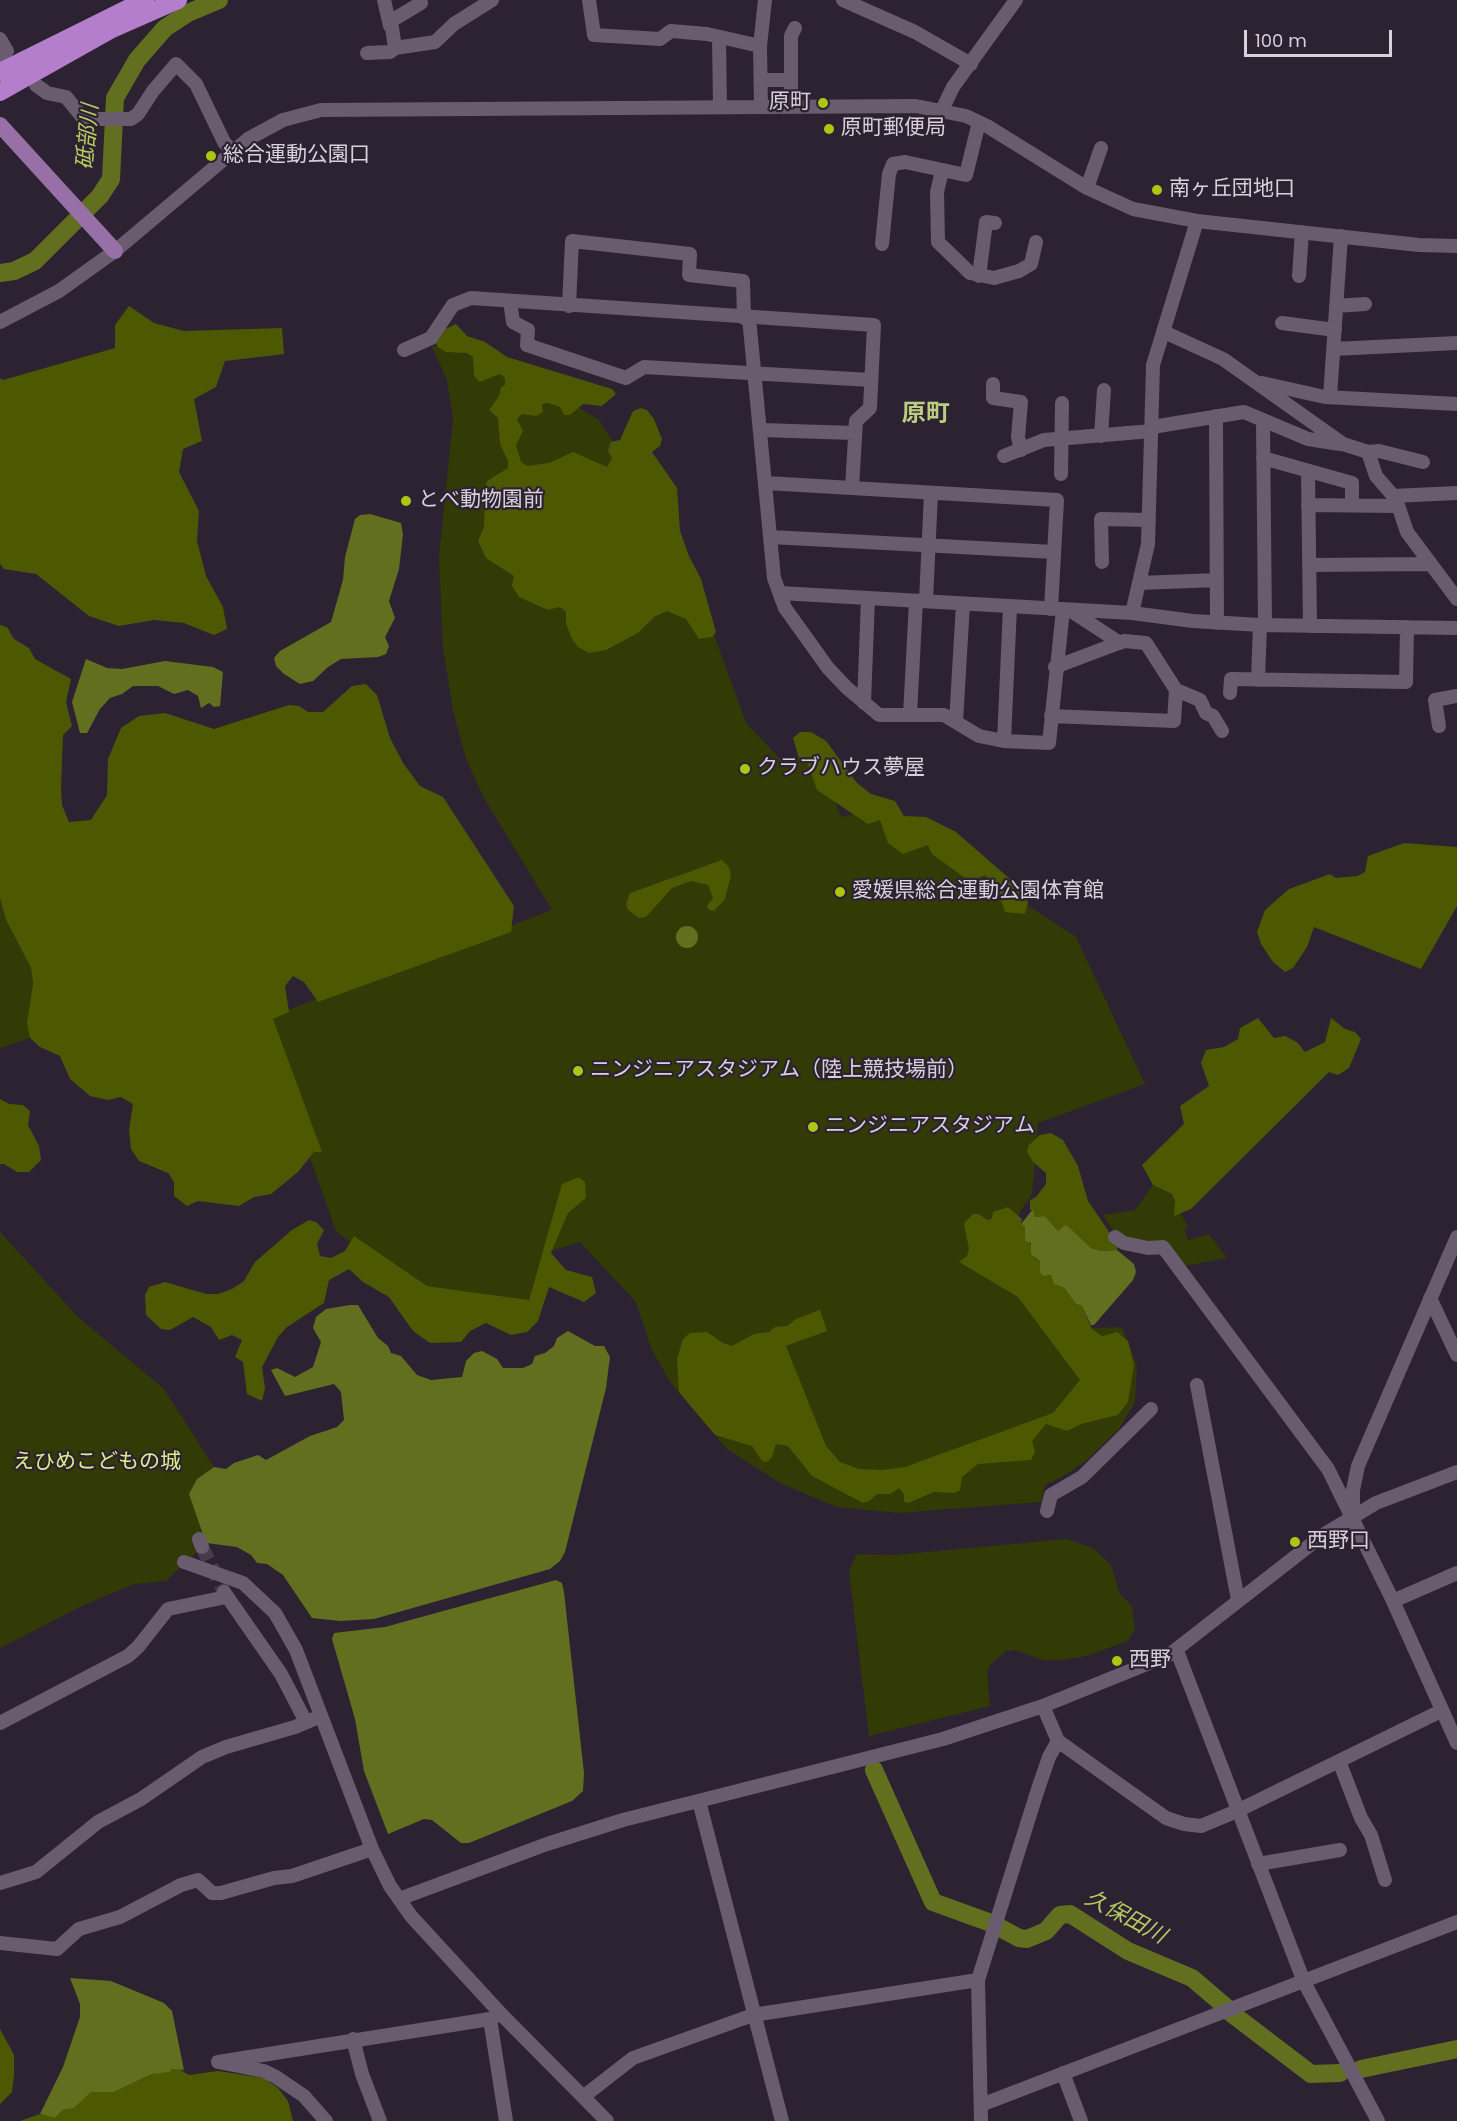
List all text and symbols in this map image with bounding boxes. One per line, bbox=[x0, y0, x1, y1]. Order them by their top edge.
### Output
scale bar bbox=[1247, 18, 1396, 56]
text: 100 m bbox=[1255, 28, 1307, 53]
place label: 原町 bbox=[769, 90, 811, 116]
marker: 原町 bbox=[816, 96, 830, 110]
water label: 砥部川 bbox=[73, 103, 105, 171]
place label: 原町郵便局 bbox=[841, 116, 946, 142]
marker: 原町郵便局 bbox=[822, 122, 836, 136]
place label: 総合運動公園口 bbox=[223, 143, 370, 169]
marker: 総合運動公園口 bbox=[204, 149, 218, 163]
place label: 南ヶ丘団地口 bbox=[1169, 177, 1295, 203]
marker: 南ヶ丘団地口 bbox=[1150, 183, 1164, 197]
district label: 原町 bbox=[902, 401, 950, 429]
place label: とべ動物園前 bbox=[418, 488, 544, 514]
marker: とべ動物園前 bbox=[399, 494, 413, 508]
place label: クラブハウス夢屋 bbox=[757, 756, 925, 782]
marker: クラブハウス夢屋 bbox=[738, 762, 752, 776]
place label: 愛媛県総合運動公園体育館 bbox=[852, 879, 1104, 905]
marker: 愛媛県総合運動公園体育館 bbox=[833, 885, 847, 899]
place label: ニンジニアスタジアム（陸上競技場前） bbox=[590, 1058, 968, 1084]
marker: ニンジニアスタジアム（陸上競技場前） bbox=[571, 1064, 585, 1078]
place label: ニンジニアスタジアム bbox=[825, 1114, 1035, 1140]
marker: ニンジニアスタジアム bbox=[806, 1120, 820, 1134]
park label: えひめこどもの城 bbox=[13, 1450, 181, 1476]
place label: 西野口 bbox=[1307, 1529, 1370, 1555]
marker: 西野口 bbox=[1288, 1535, 1302, 1549]
place label: 西野 bbox=[1129, 1648, 1171, 1674]
marker: 西野 bbox=[1110, 1654, 1124, 1668]
water label: 久保田川 bbox=[1080, 1886, 1170, 1950]

